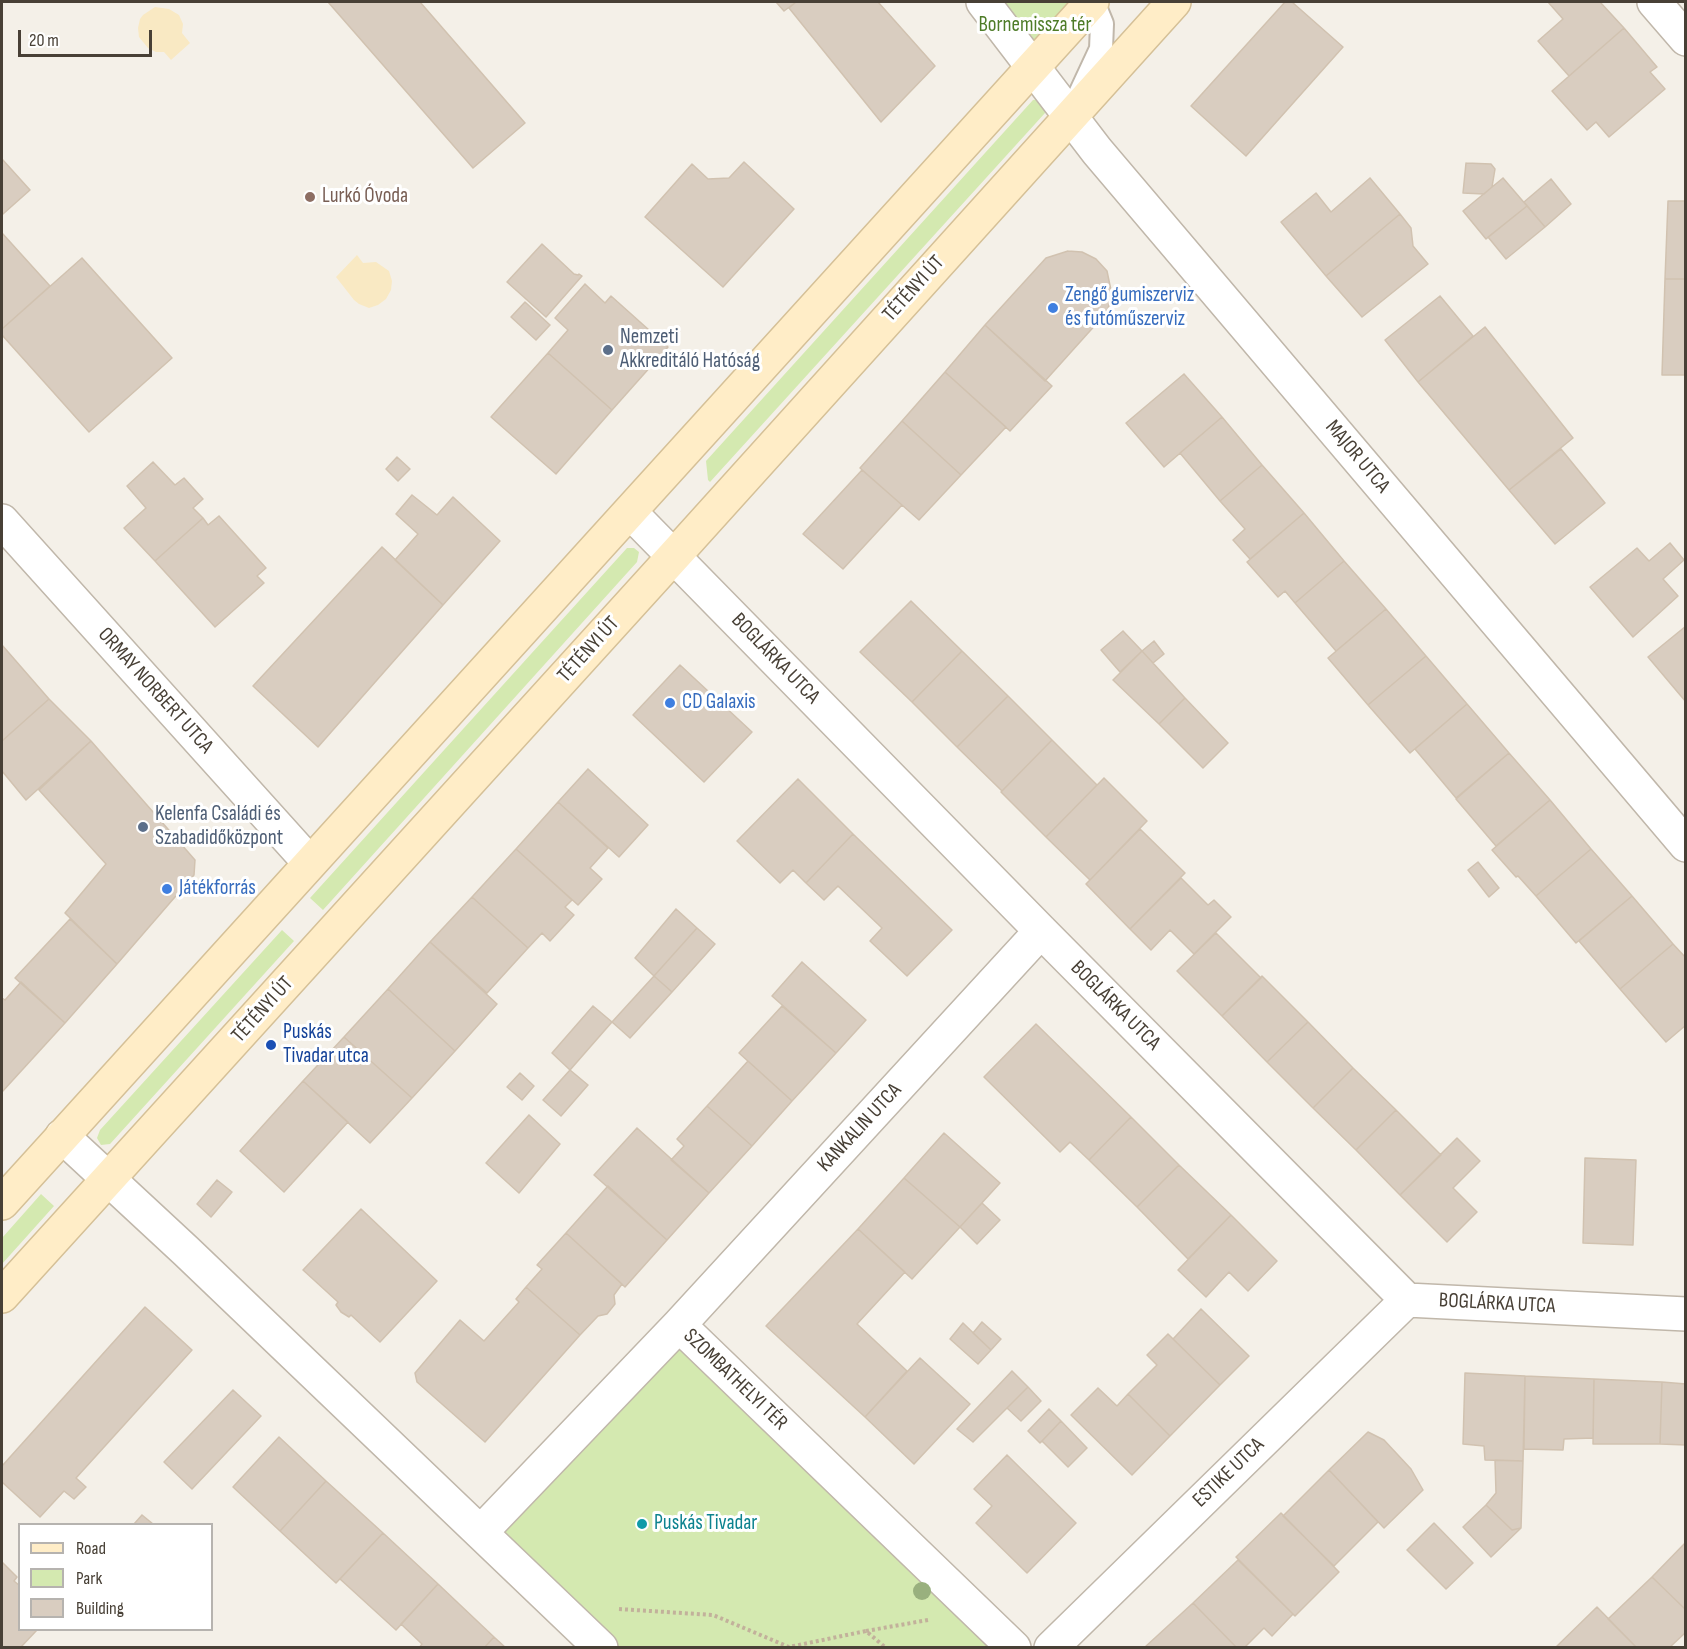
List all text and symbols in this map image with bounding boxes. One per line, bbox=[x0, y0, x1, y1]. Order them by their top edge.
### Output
park label: Bornemissza tér bbox=[978, 13, 1092, 39]
scale bar bbox=[21, 18, 154, 56]
text: 20 m bbox=[29, 30, 59, 51]
place label: Lurkó Óvoda bbox=[322, 184, 408, 210]
marker: Lurkó Óvoda bbox=[303, 190, 317, 204]
street label: TÉTÉNYI ÚT bbox=[878, 251, 950, 327]
place label: Zengő gumiszerviz és futóműszerviz bbox=[1065, 283, 1194, 333]
marker: Zengő gumiszerviz és futóműszerviz bbox=[1046, 301, 1060, 315]
place label: Nemzeti Akkreditáló Hatóság bbox=[620, 325, 760, 375]
marker: Nemzeti Akkreditáló Hatóság bbox=[601, 343, 615, 357]
street label: MAJOR UTCA bbox=[1319, 416, 1395, 498]
street label: BOGLÁRKA UTCA bbox=[725, 608, 825, 710]
street label: TÉTÉNYI ÚT bbox=[553, 612, 625, 688]
street label: ORMAY NORBERT UTCA bbox=[92, 623, 218, 759]
place label: CD Galaxis bbox=[682, 690, 756, 716]
marker: CD Galaxis bbox=[663, 696, 677, 710]
place label: Kelenfa Családi és Szabadidőközpont bbox=[155, 802, 283, 852]
marker: Kelenfa Családi és Szabadidőközpont bbox=[136, 820, 150, 834]
place label: Játékforrás bbox=[179, 876, 256, 902]
marker: Játékforrás bbox=[160, 882, 174, 896]
street label: BOGLÁRKA UTCA bbox=[1065, 956, 1165, 1056]
street label: TÉTÉNYI ÚT bbox=[227, 972, 299, 1048]
place label: Puskás Tivadar utca bbox=[283, 1020, 369, 1070]
marker: Puskás Tivadar utca bbox=[264, 1038, 278, 1052]
street label: KANKALIN UTCA bbox=[813, 1079, 907, 1177]
street label: BOGLÁRKA UTCA bbox=[1438, 1288, 1556, 1320]
street label: SZOMBATHELYI TÉR bbox=[678, 1324, 792, 1436]
street label: ESTIKE UTCA bbox=[1188, 1433, 1270, 1513]
place label: Puskás Tivadar bbox=[654, 1511, 757, 1537]
marker: Puskás Tivadar bbox=[635, 1517, 649, 1531]
legend bbox=[18, 1523, 213, 1631]
text: Road bbox=[76, 1538, 106, 1559]
text: Park bbox=[76, 1568, 102, 1589]
text: Building bbox=[76, 1598, 124, 1619]

